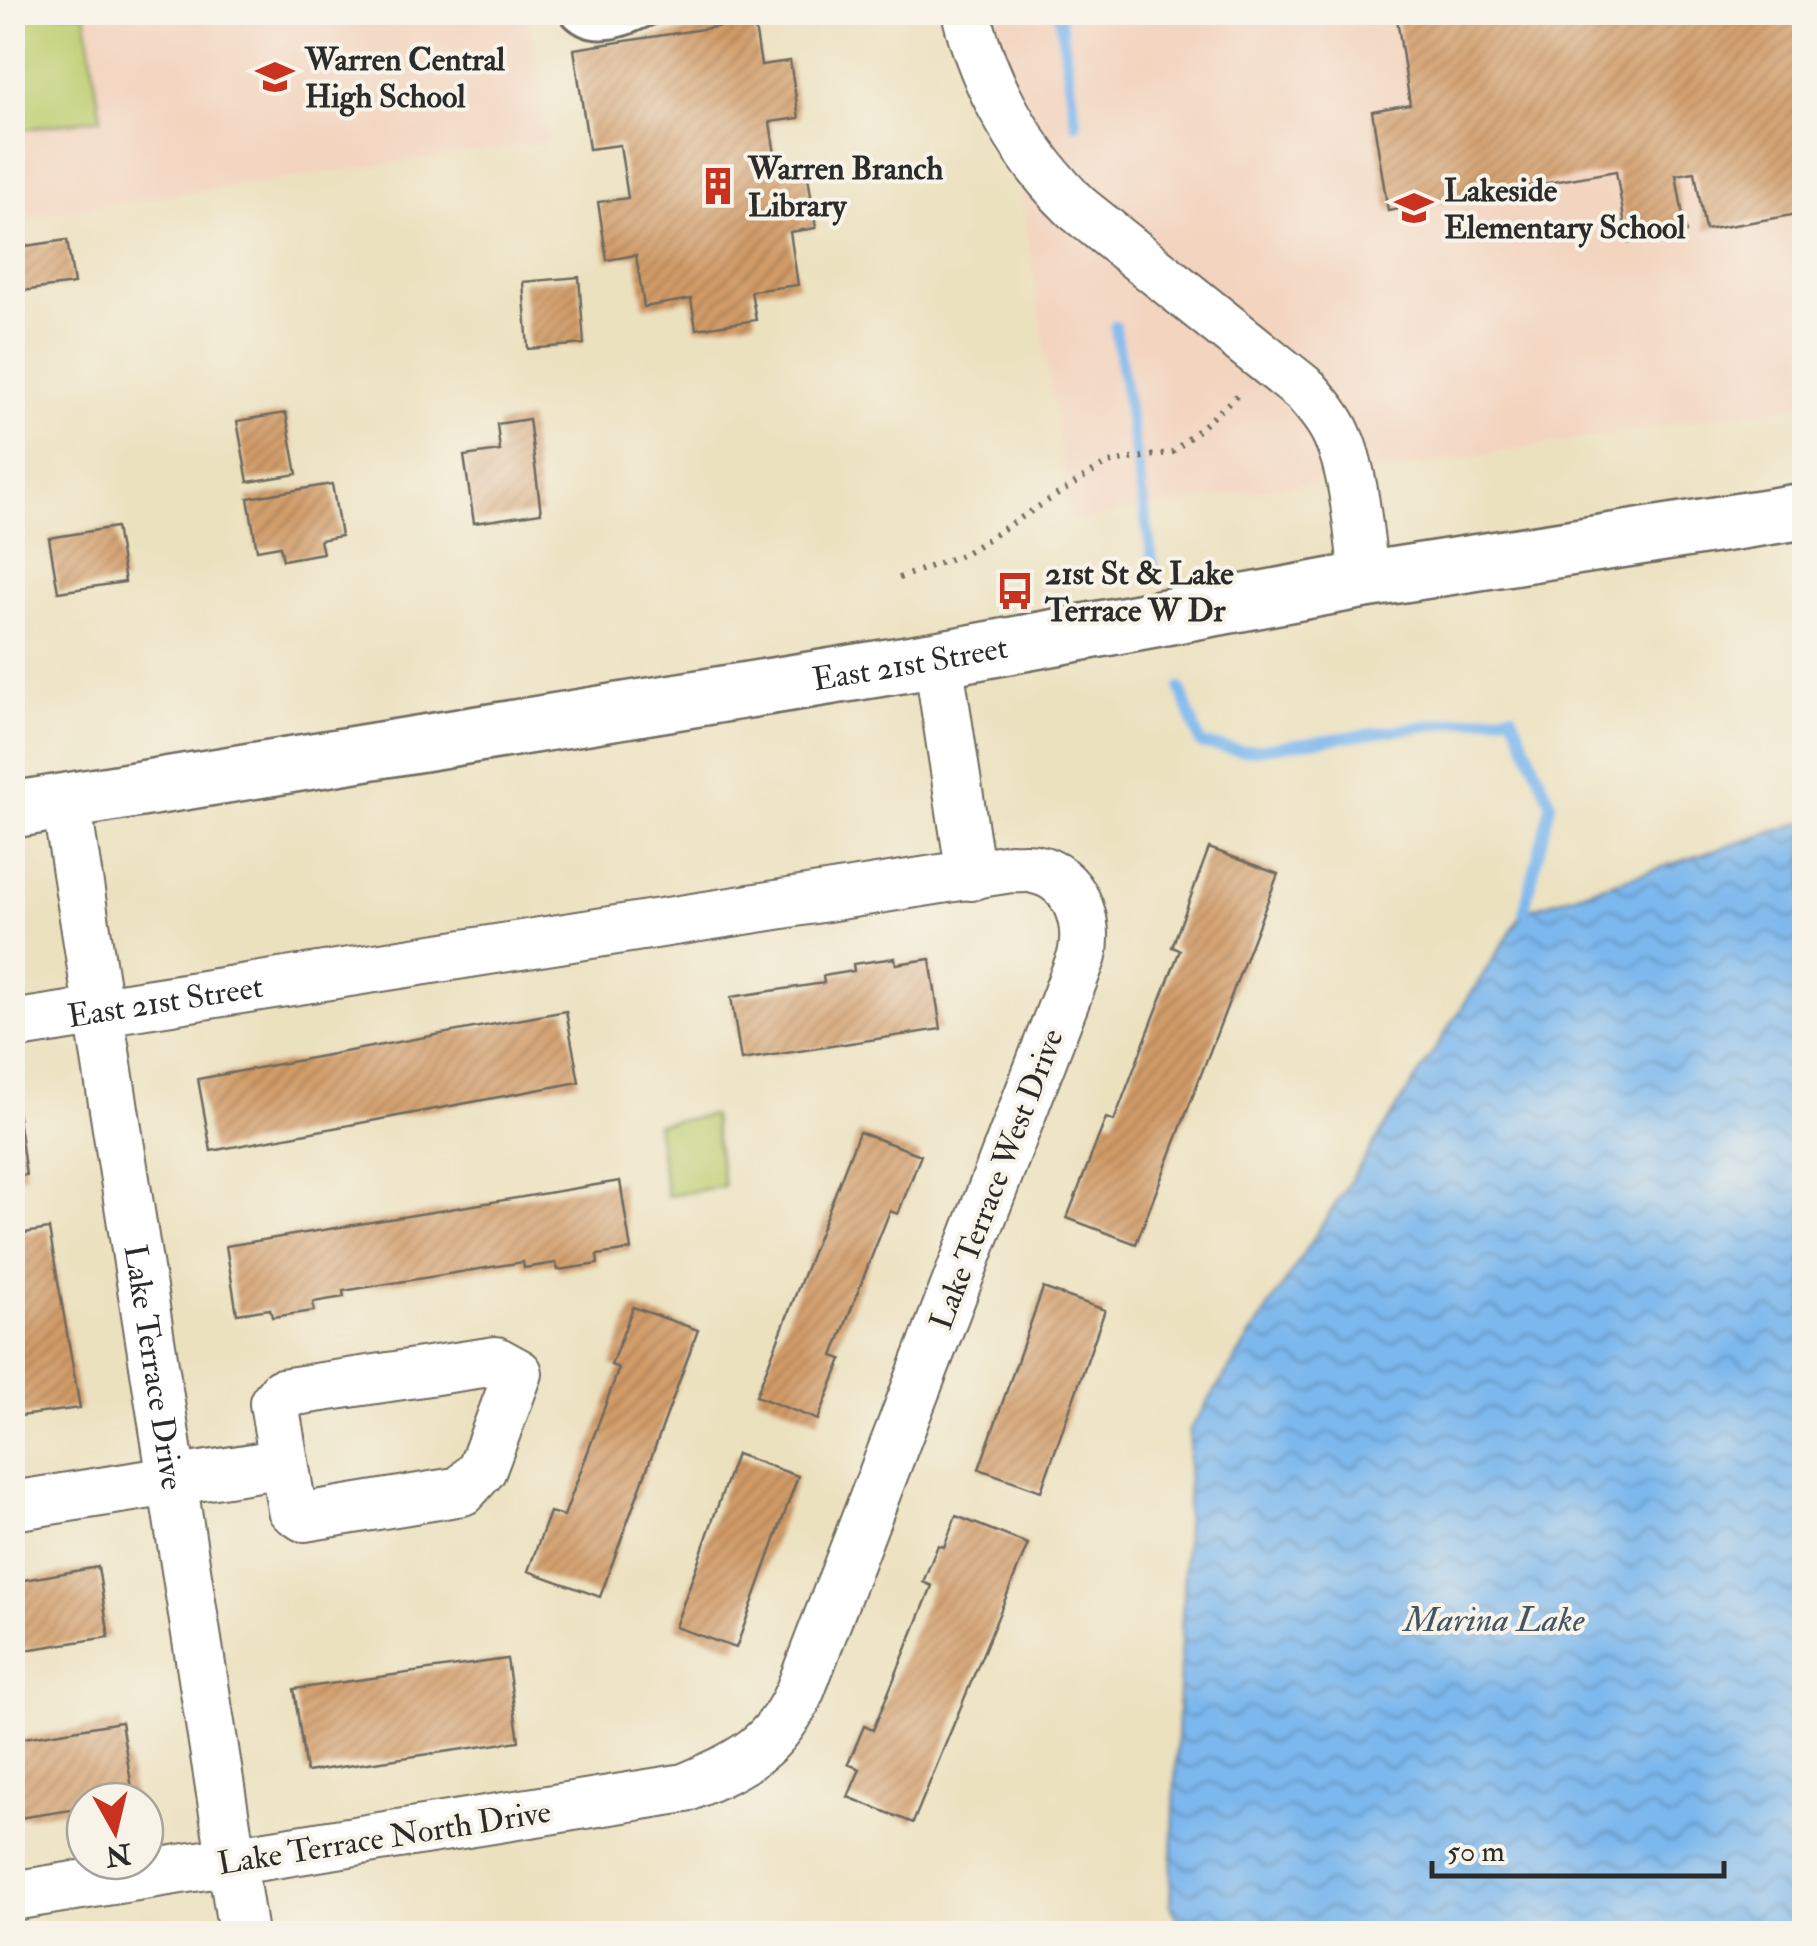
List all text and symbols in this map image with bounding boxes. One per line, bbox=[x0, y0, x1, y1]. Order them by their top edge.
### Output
place label: Warren Central High School bbox=[304, 40, 506, 117]
school or university icon: Warren Central High School bbox=[254, 56, 296, 98]
place label: Warren Branch Library bbox=[747, 149, 943, 226]
building icon: Warren Branch Library bbox=[697, 165, 739, 207]
place label: Lakeside Elementary School bbox=[1444, 171, 1686, 248]
school or university icon: Lakeside Elementary School bbox=[1393, 187, 1435, 229]
place label: 21st St & Lake Terrace W Dr bbox=[1044, 554, 1234, 631]
bus stop icon: 21st St & Lake Terrace W Dr bbox=[994, 570, 1036, 612]
street label: East 21st Street bbox=[810, 628, 1011, 700]
street label: East 21st Street bbox=[65, 967, 266, 1037]
street label: Lake Terrace West Drive bbox=[921, 1023, 1073, 1335]
street label: Lake Terrace Drive bbox=[114, 1242, 192, 1493]
water label: Marina Lake bbox=[1402, 1598, 1585, 1642]
north arrow bbox=[65, 1781, 165, 1881]
street label: Lake Terrace North Drive bbox=[215, 1792, 554, 1884]
scale bar bbox=[1432, 1816, 1724, 1878]
text: 50 m bbox=[1447, 1833, 1505, 1870]
text: N bbox=[103, 1835, 134, 1873]

